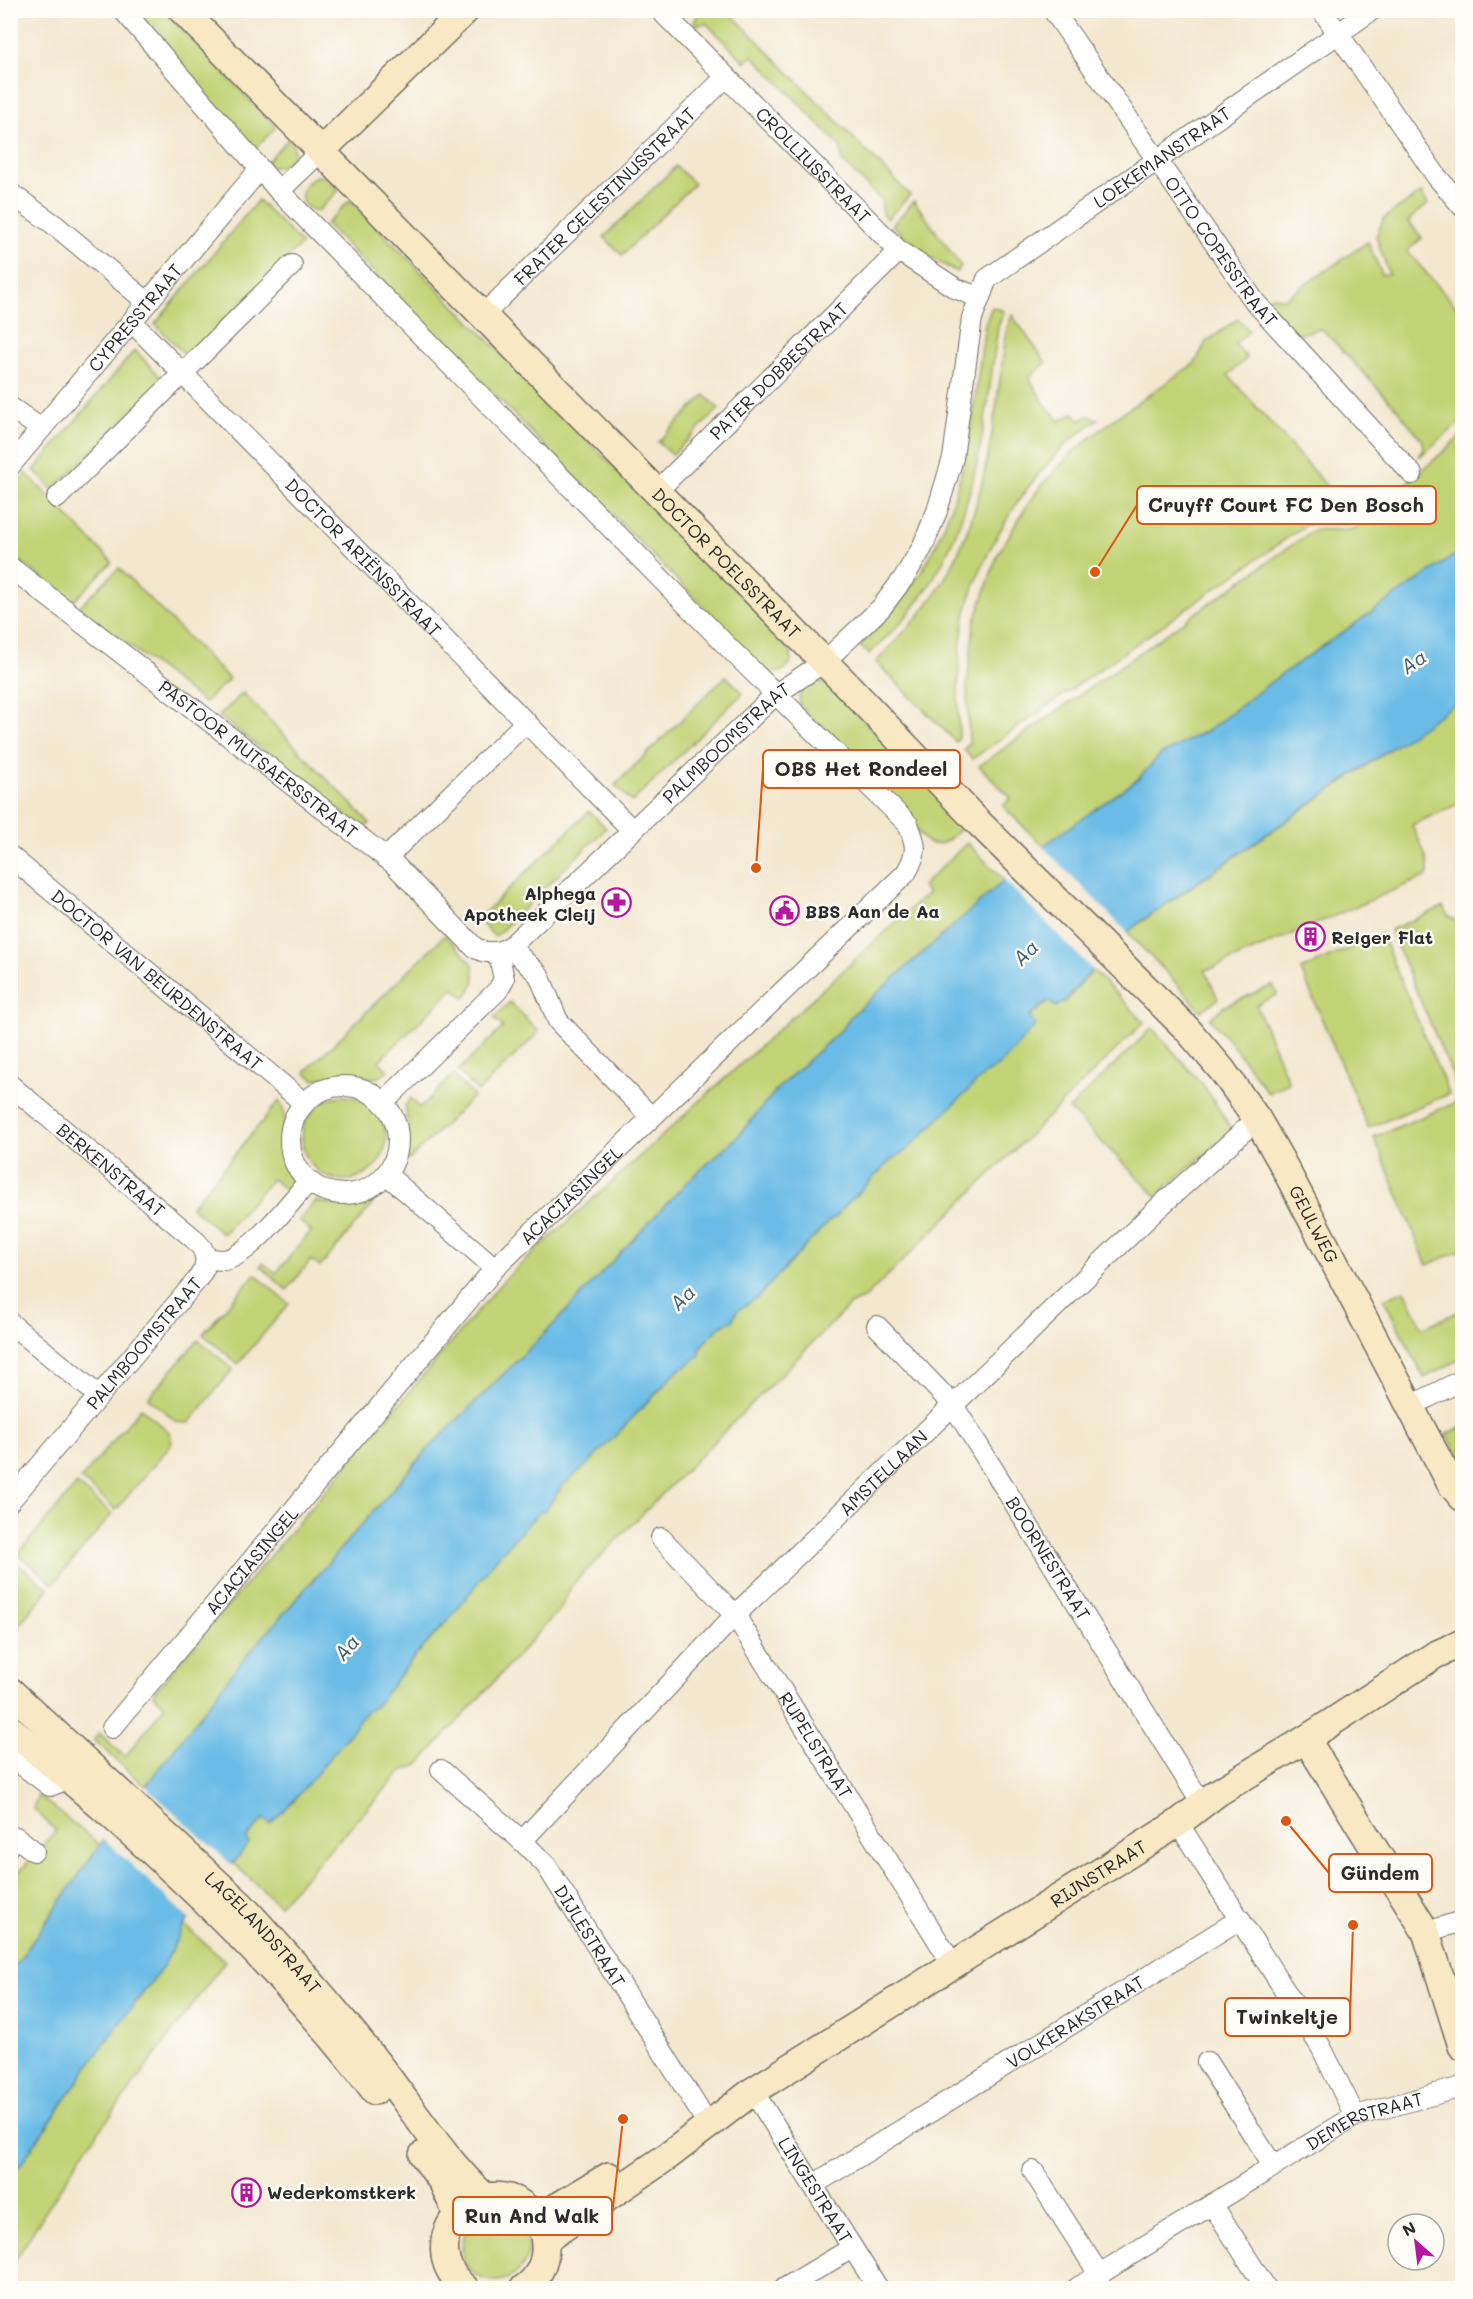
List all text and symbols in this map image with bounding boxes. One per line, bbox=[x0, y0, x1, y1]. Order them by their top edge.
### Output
street label: LOEKEMANSTRAAT bbox=[1088, 101, 1235, 213]
street label: FRATER CELESTINUSSTRAAT bbox=[509, 102, 700, 290]
street label: CROLLIUSSTRAAT bbox=[751, 102, 876, 228]
street label: OTTO COPESSTRAAT bbox=[1159, 171, 1283, 331]
street label: CYPRESSTRAAT bbox=[82, 258, 187, 377]
street label: PATER DOBBESTRAAT bbox=[704, 297, 853, 445]
street label: DOCTOR ARIËNSSTRAAT bbox=[280, 473, 447, 642]
street label: DOCTOR POELSSTRAAT bbox=[647, 482, 806, 644]
callout: Cruyff Court FC Den Bosch bbox=[1137, 486, 1436, 524]
text: Cruyff Court FC Den Bosch bbox=[1148, 491, 1424, 517]
water label: Aa bbox=[1395, 643, 1431, 679]
street label: PASTOOR MUTSAERSSTRAAT bbox=[154, 674, 363, 844]
street label: PALMBOOMSTRAAT bbox=[657, 676, 794, 808]
callout: OBS Het Rondeel bbox=[763, 750, 960, 788]
text: OBS Het Rondeel bbox=[775, 755, 947, 781]
place label: Alphega Apotheek Cleij bbox=[463, 881, 596, 926]
street label: DOCTOR VAN BEURDENSTRAAT bbox=[46, 884, 268, 1075]
pharmacy icon: Alphega Apotheek Cleij bbox=[601, 887, 633, 919]
public building icon: BBS Aan de Aa bbox=[768, 895, 800, 927]
place label: BBS Aan de Aa bbox=[805, 899, 940, 923]
building icon: Reiger Flat bbox=[1294, 921, 1326, 953]
place label: Reiger Flat bbox=[1331, 925, 1433, 949]
water label: Aa bbox=[1007, 934, 1043, 970]
street label: BERKENSTRAAT bbox=[52, 1117, 170, 1222]
street label: ACACIASINGEL bbox=[515, 1140, 628, 1250]
street label: GEULWEG bbox=[1284, 1181, 1345, 1267]
street label: PALMBOOMSTRAAT bbox=[81, 1272, 207, 1414]
water label: Aa bbox=[664, 1279, 700, 1315]
street label: AMSTELLAAN bbox=[833, 1424, 933, 1521]
street label: BOORNESTRAAT bbox=[1001, 1492, 1096, 1624]
street label: ACACIASINGEL bbox=[200, 1501, 304, 1619]
water label: Aa bbox=[328, 1629, 364, 1665]
street label: RUPELSTRAAT bbox=[774, 1687, 858, 1803]
street label: RIJNSTRAAT bbox=[1046, 1834, 1151, 1913]
callout: Gündem bbox=[1329, 1854, 1432, 1892]
text: Gündem bbox=[1341, 1859, 1419, 1885]
street label: LAGELANDSTRAAT bbox=[200, 1866, 327, 1999]
street label: DIJLESTRAAT bbox=[549, 1880, 631, 1992]
street label: VOLKERAKSTRAAT bbox=[1002, 1970, 1149, 2074]
callout: Twinkeltje bbox=[1225, 1998, 1350, 2036]
text: Twinkeltje bbox=[1236, 2003, 1338, 2029]
street label: DEMERSTRAAT bbox=[1301, 2086, 1426, 2156]
street label: LINGESTRAAT bbox=[773, 2132, 858, 2247]
building icon: Wederkomstkerk bbox=[230, 2176, 262, 2208]
place label: Wederkomstkerk bbox=[267, 2180, 416, 2204]
callout: Run And Walk bbox=[453, 2197, 612, 2235]
text: Run And Walk bbox=[465, 2202, 599, 2228]
north arrow bbox=[1386, 2212, 1446, 2272]
text: N bbox=[1398, 2216, 1419, 2240]

